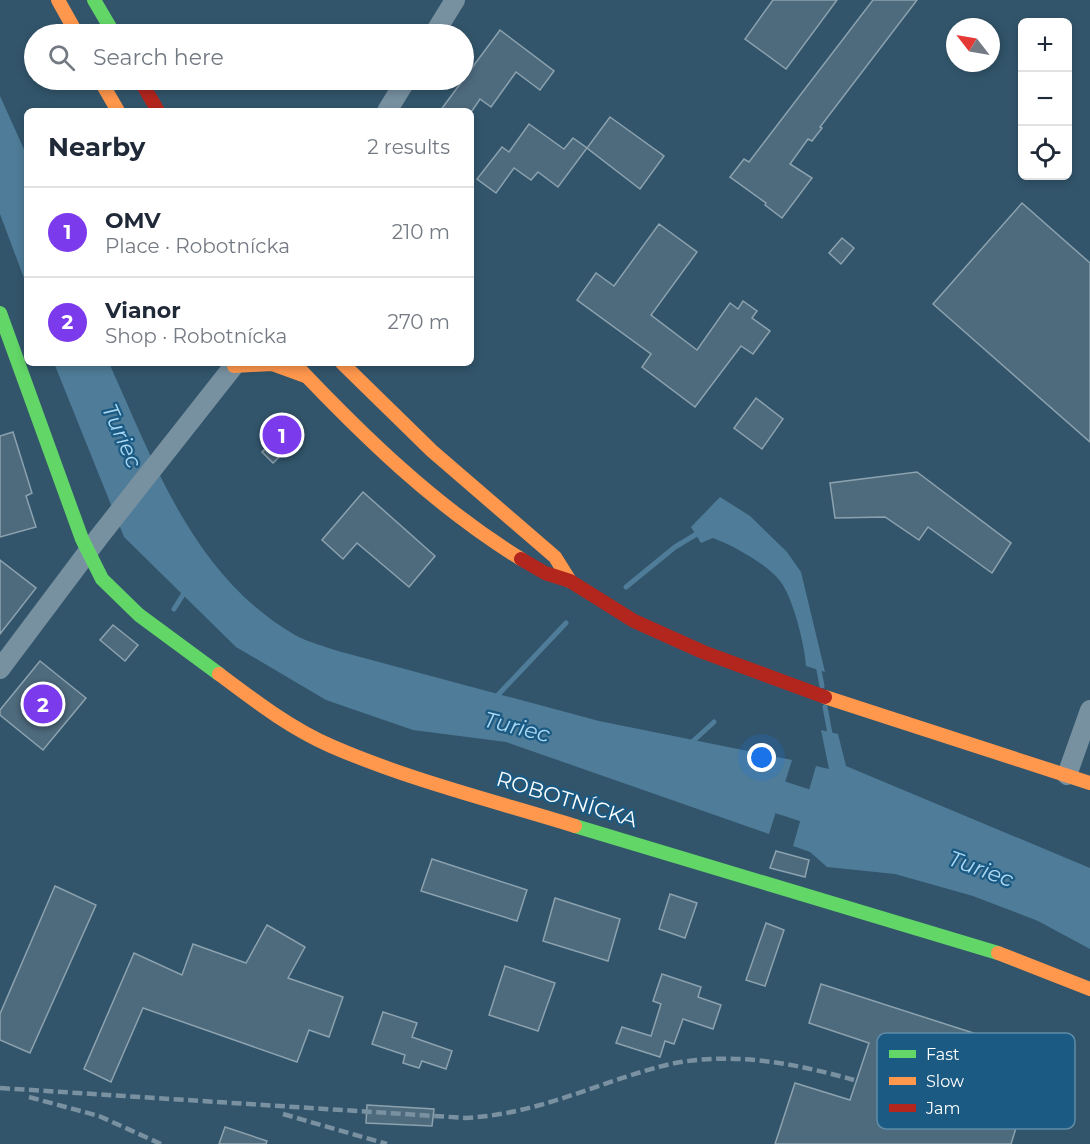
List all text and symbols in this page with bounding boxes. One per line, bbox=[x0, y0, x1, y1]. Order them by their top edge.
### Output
north arrow bbox=[946, 18, 1000, 72]
map controls bbox=[1018, 18, 1072, 180]
button: + bbox=[1018, 18, 1072, 72]
search box bbox=[24, 24, 474, 90]
icon: search bbox=[45, 41, 78, 74]
text: Search here bbox=[93, 44, 224, 71]
button: − bbox=[1018, 72, 1072, 126]
button: locate bbox=[1018, 126, 1072, 180]
text: Nearby bbox=[48, 131, 145, 163]
text: 2 results bbox=[367, 135, 450, 159]
text: OMV bbox=[105, 207, 161, 234]
text: 1 bbox=[64, 220, 71, 244]
text: 210 m bbox=[392, 220, 450, 244]
text: Place · Robotnícka bbox=[105, 234, 290, 258]
text: Vianor bbox=[105, 297, 181, 324]
text: 2 bbox=[62, 310, 73, 334]
text: 270 m bbox=[388, 310, 450, 334]
text: Shop · Robotnícka bbox=[105, 324, 287, 348]
water label: Turiec bbox=[96, 400, 148, 473]
pin: 1 bbox=[262, 412, 302, 458]
pin: 2 bbox=[24, 682, 63, 726]
water label: Turiec bbox=[481, 706, 554, 748]
your location bbox=[747, 743, 776, 772]
street label: ROBOTNÍCKA bbox=[494, 766, 641, 833]
water label: Turiec bbox=[945, 845, 1018, 893]
legend bbox=[877, 1033, 1075, 1129]
text: Fast bbox=[926, 1045, 960, 1064]
text: Slow bbox=[926, 1072, 964, 1091]
text: Jam bbox=[925, 1099, 960, 1118]

